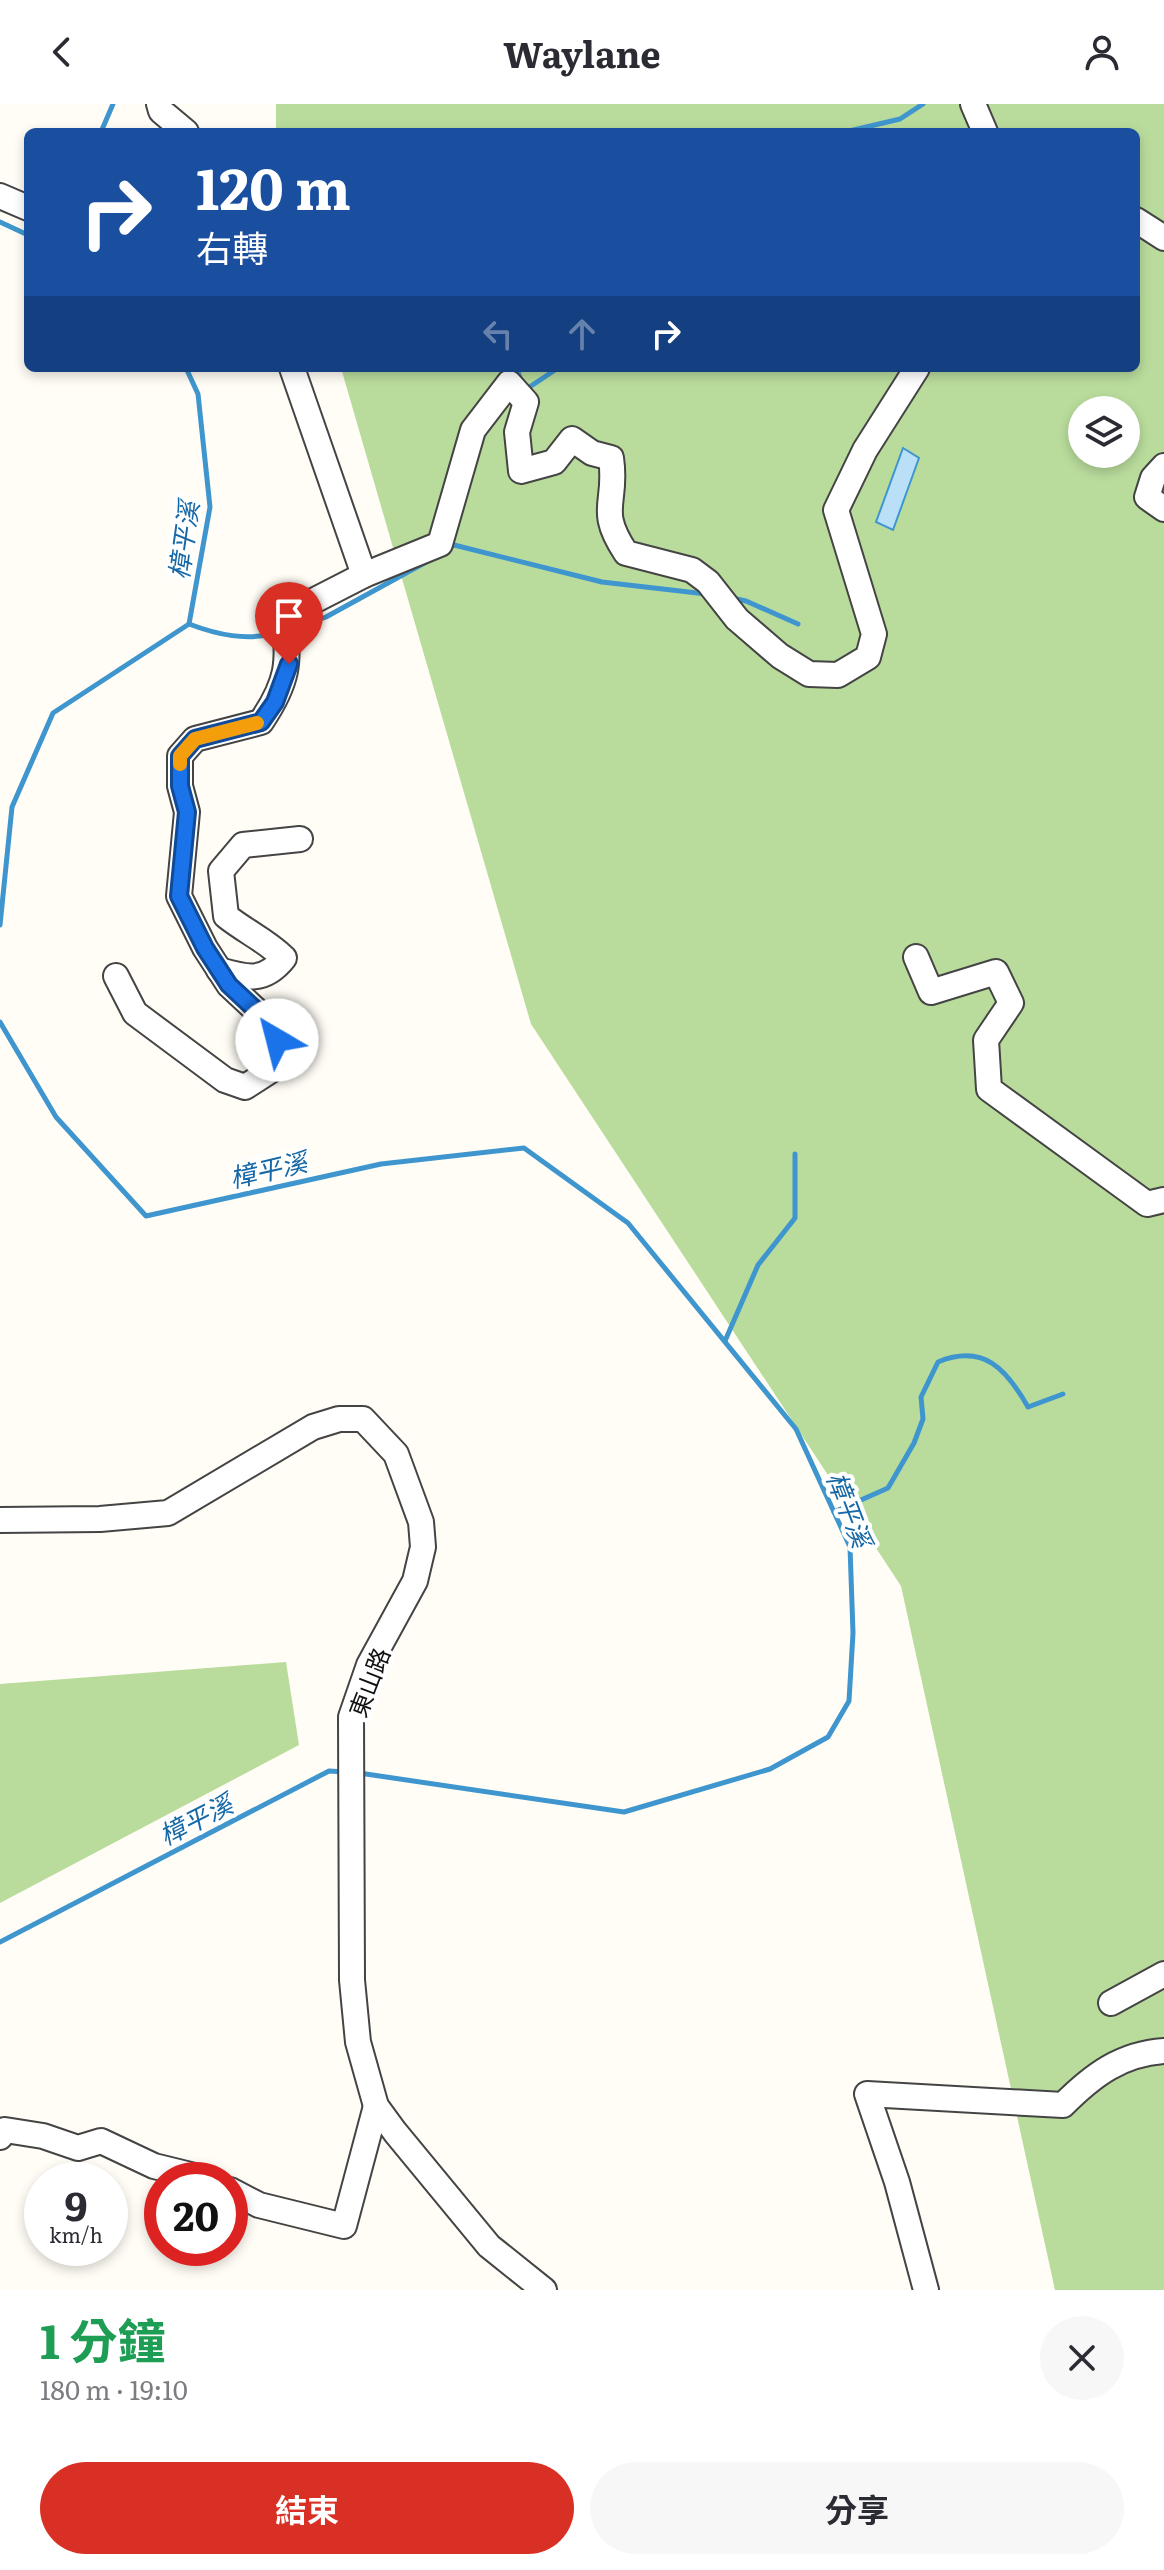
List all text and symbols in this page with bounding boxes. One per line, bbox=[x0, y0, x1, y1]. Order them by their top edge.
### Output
text: Waylane bbox=[503, 26, 661, 79]
icon: back bbox=[40, 30, 84, 74]
icon: person bbox=[1080, 30, 1124, 74]
text: 120 m bbox=[196, 144, 351, 227]
icon: right bbox=[64, 160, 168, 264]
text: 右轉 bbox=[196, 220, 268, 273]
icon: left bbox=[476, 312, 520, 356]
icon: ahead bbox=[560, 312, 604, 356]
icon: right bbox=[644, 312, 688, 356]
map controls bbox=[1068, 396, 1140, 468]
button: layers bbox=[1068, 396, 1140, 468]
water label: 樟平溪 bbox=[157, 495, 207, 581]
pin bbox=[255, 582, 323, 664]
icon: arrive bbox=[267, 594, 311, 638]
position arrow bbox=[235, 998, 319, 1082]
water label: 樟平溪 bbox=[226, 1139, 314, 1196]
water label: 樟平溪 bbox=[819, 1466, 885, 1556]
street label: 東山路 bbox=[339, 1642, 397, 1722]
water label: 樟平溪 bbox=[151, 1781, 242, 1853]
speed limit sign: 20 bbox=[144, 2162, 248, 2266]
text: 9 bbox=[64, 2174, 88, 2233]
text: km/h bbox=[49, 2219, 103, 2249]
text: 1 分鐘 bbox=[40, 2303, 165, 2374]
button: close bbox=[1040, 2316, 1124, 2400]
text: 180 m · 19:10 bbox=[40, 2369, 188, 2408]
button: 結束 bbox=[40, 2462, 574, 2554]
button: 分享 bbox=[590, 2462, 1124, 2554]

